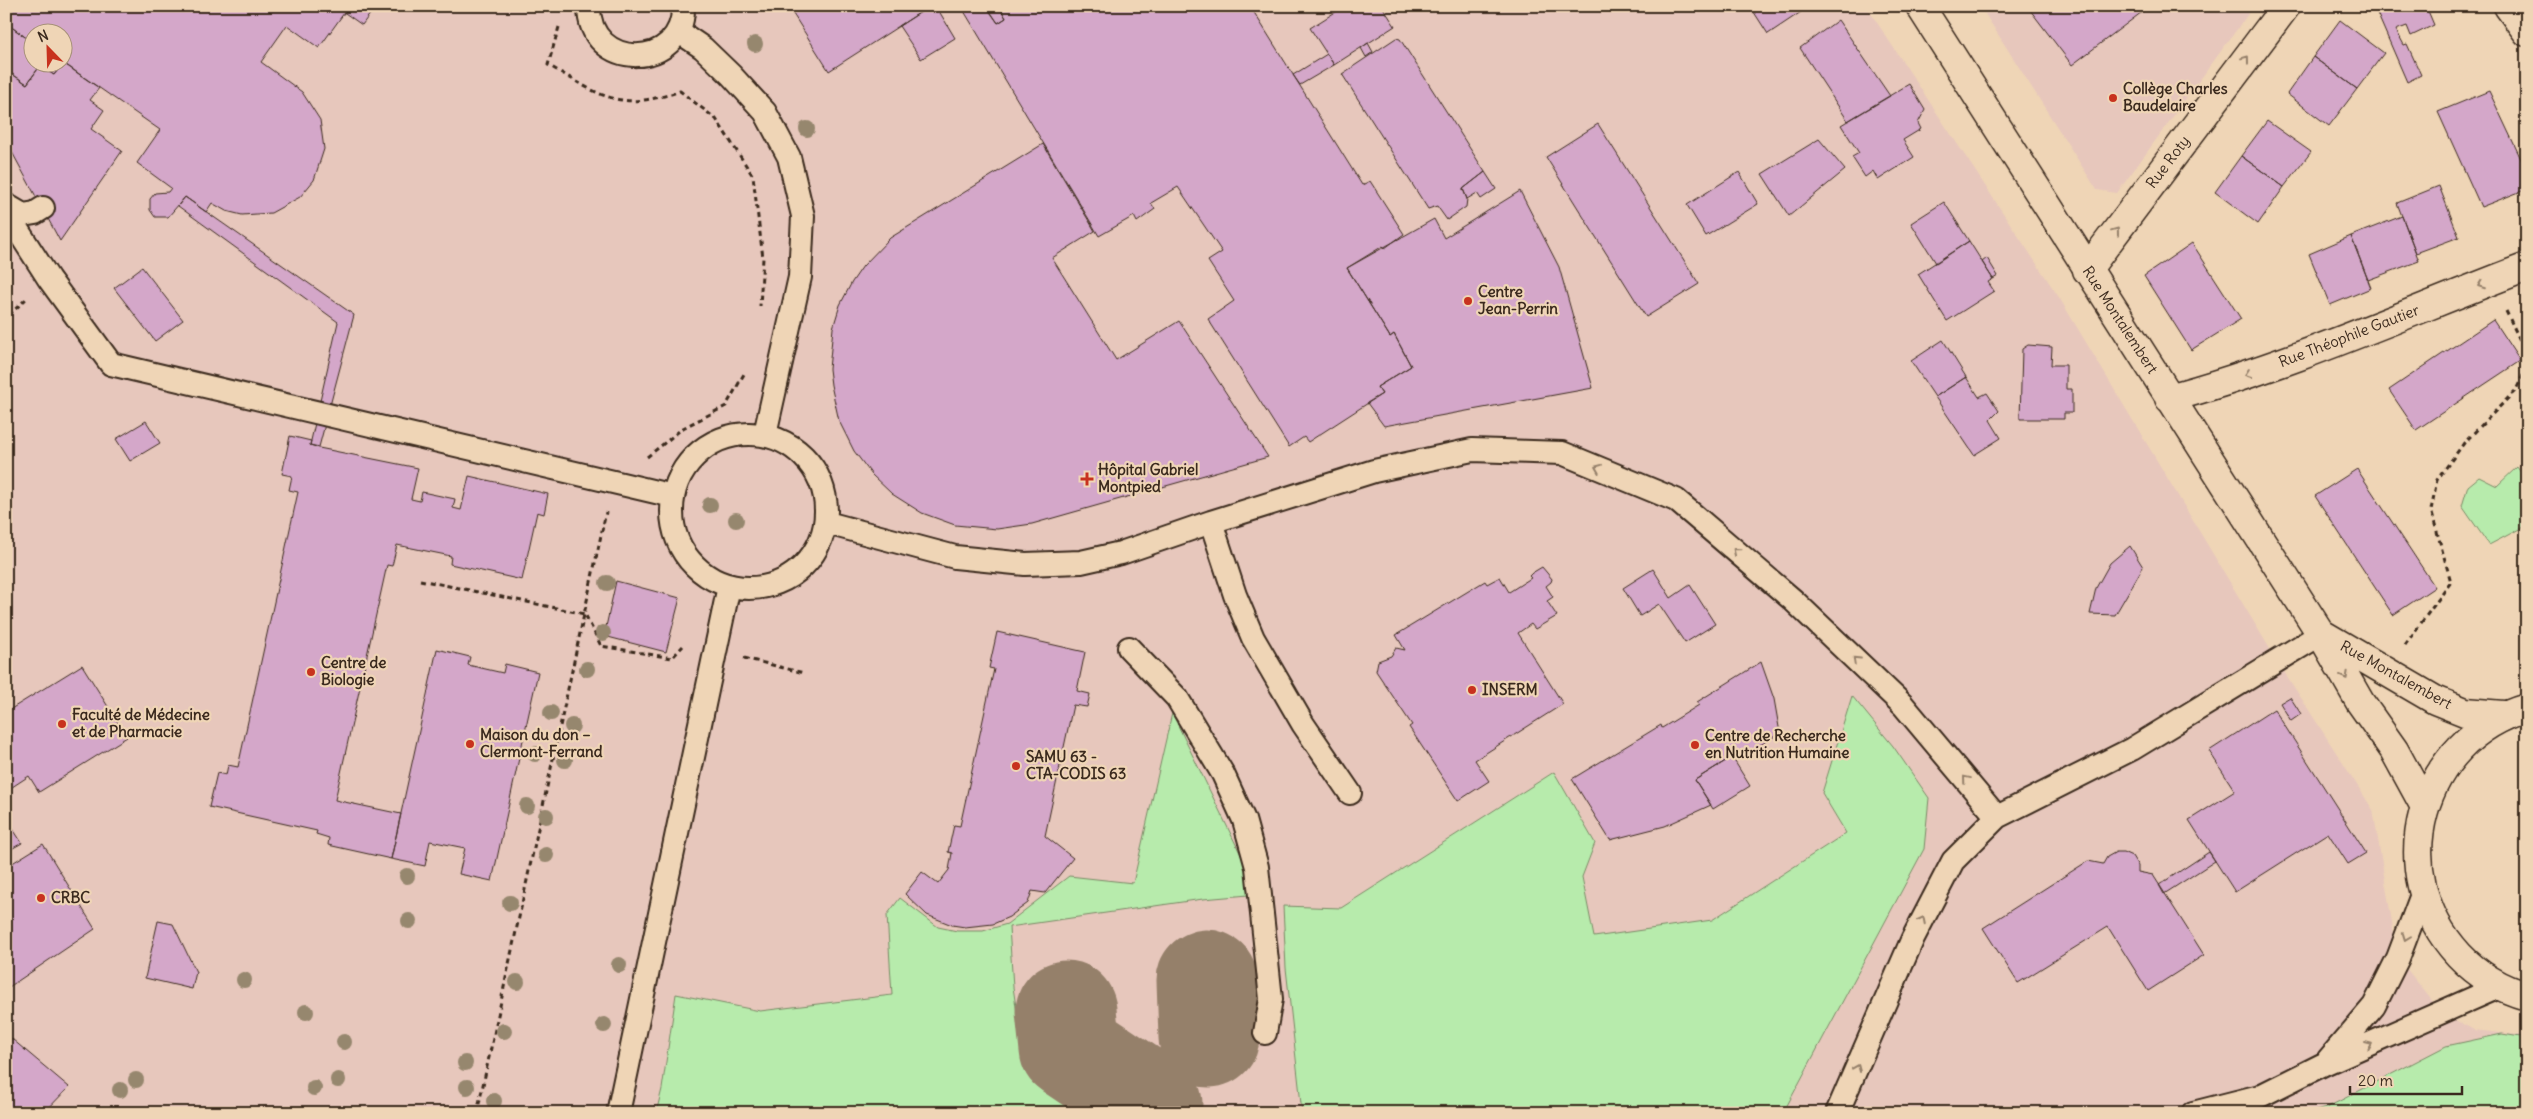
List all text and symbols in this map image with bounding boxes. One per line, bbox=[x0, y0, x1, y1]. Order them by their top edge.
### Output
north arrow bbox=[22, 22, 72, 72]
text: N bbox=[35, 26, 51, 46]
one-way arrow bbox=[2240, 55, 2249, 65]
place label: Collège Charles Baudelaire bbox=[2123, 79, 2228, 115]
marker: Collège Charles Baudelaire bbox=[2107, 92, 2119, 104]
street label: Rue Roty bbox=[2142, 132, 2194, 192]
one-way arrow bbox=[2111, 228, 2119, 237]
street label: Rue Montalembert bbox=[2079, 262, 2162, 377]
one-way arrow bbox=[2477, 278, 2486, 289]
place label: Centre Jean-Perrin bbox=[1478, 282, 1558, 318]
marker: Centre Jean-Perrin bbox=[1462, 295, 1474, 307]
street label: Rue Théophile Gautier bbox=[2276, 300, 2422, 371]
one-way arrow bbox=[2244, 368, 2253, 378]
place label: Hôpital Gabriel Montpied bbox=[1098, 460, 1198, 497]
one-way arrow bbox=[1594, 463, 1603, 474]
marker: Hôpital Gabriel Montpied bbox=[1080, 472, 1094, 486]
one-way arrow bbox=[1732, 547, 1741, 556]
street label: Rue Montalembert bbox=[2337, 636, 2455, 713]
place label: Centre de Biologie bbox=[321, 653, 386, 690]
one-way arrow bbox=[1853, 657, 1862, 666]
marker: Centre de Biologie bbox=[305, 666, 317, 678]
one-way arrow bbox=[2339, 671, 2349, 680]
place label: INSERM bbox=[1482, 680, 1538, 699]
marker: INSERM bbox=[1466, 684, 1478, 696]
place label: Faculté de Médecine et de Pharmacie bbox=[72, 705, 210, 741]
marker: Faculté de Médecine et de Pharmacie bbox=[56, 718, 68, 730]
place label: Maison du don – Clermont-Ferrand bbox=[480, 725, 603, 761]
place label: Centre de Recherche en Nutrition Humaine bbox=[1705, 726, 1849, 762]
marker: Maison du don – Clermont-Ferrand bbox=[464, 738, 476, 750]
marker: Centre de Recherche en Nutrition Humaine bbox=[1689, 739, 1701, 751]
place label: SAMU 63 - CTA-CODIS 63 bbox=[1026, 747, 1126, 783]
marker: SAMU 63 - CTA-CODIS 63 bbox=[1010, 760, 1022, 772]
one-way arrow bbox=[1962, 776, 1971, 785]
place label: CRBC bbox=[51, 888, 90, 907]
marker: CRBC bbox=[35, 892, 47, 904]
one-way arrow bbox=[1916, 916, 1926, 925]
one-way arrow bbox=[2402, 933, 2412, 941]
one-way arrow bbox=[2364, 1040, 2373, 1051]
one-way arrow bbox=[1850, 1064, 1861, 1073]
scale bar bbox=[2350, 1064, 2463, 1096]
text: 20 m bbox=[2358, 1071, 2393, 1090]

